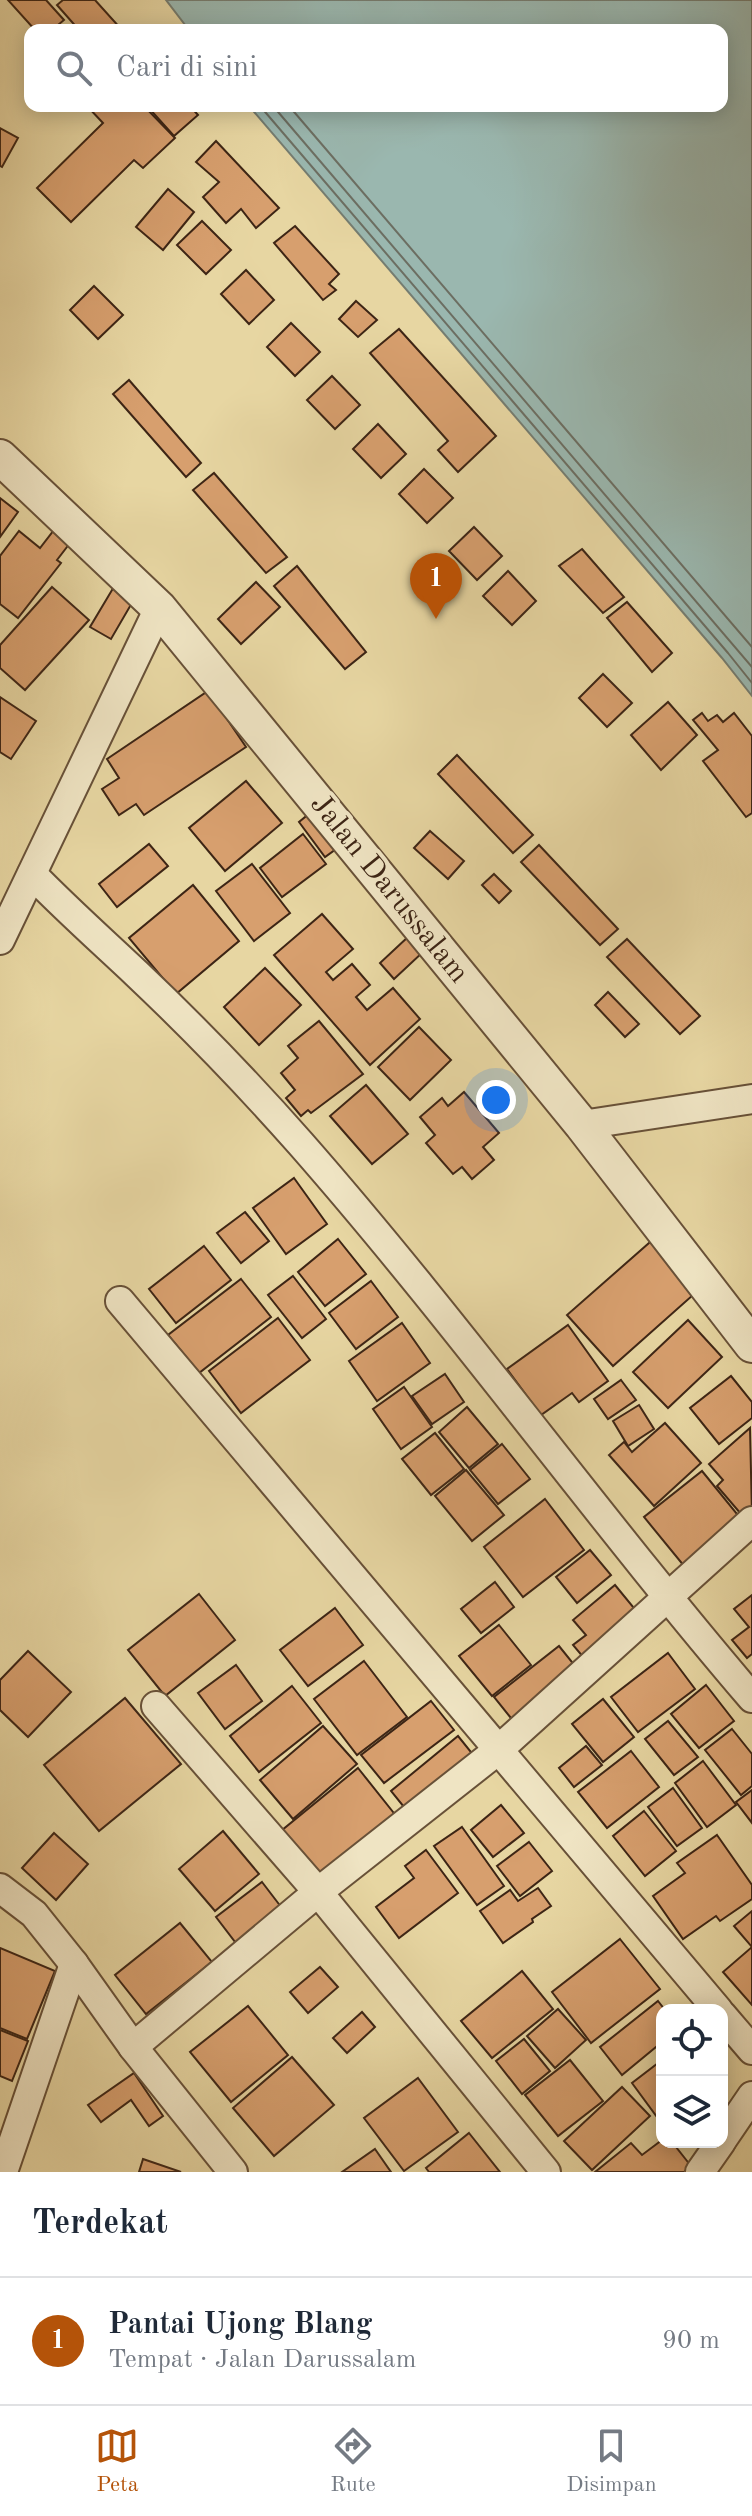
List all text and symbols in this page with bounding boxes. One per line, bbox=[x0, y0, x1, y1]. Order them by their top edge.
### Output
search box bbox=[24, 24, 728, 112]
icon: search bbox=[52, 46, 96, 90]
text: Cari di sini bbox=[116, 53, 257, 83]
pin: 1 bbox=[410, 553, 462, 619]
street label: Jalan Darussalam bbox=[304, 789, 474, 989]
your location bbox=[476, 1080, 516, 1120]
map controls bbox=[656, 2004, 728, 2148]
button: locate bbox=[656, 2004, 728, 2076]
button: layers bbox=[656, 2076, 728, 2148]
text: Terdekat bbox=[32, 2207, 168, 2241]
text: Pantai Ujong Blang bbox=[108, 2310, 372, 2340]
text: 1 bbox=[50, 2328, 66, 2354]
text: 90 m bbox=[662, 2328, 720, 2354]
text: Tempat · Jalan Darussalam bbox=[108, 2347, 416, 2373]
tab: Peta bbox=[95, 2424, 139, 2499]
tab: Rute bbox=[330, 2424, 376, 2499]
tab: Disimpan bbox=[566, 2424, 657, 2499]

